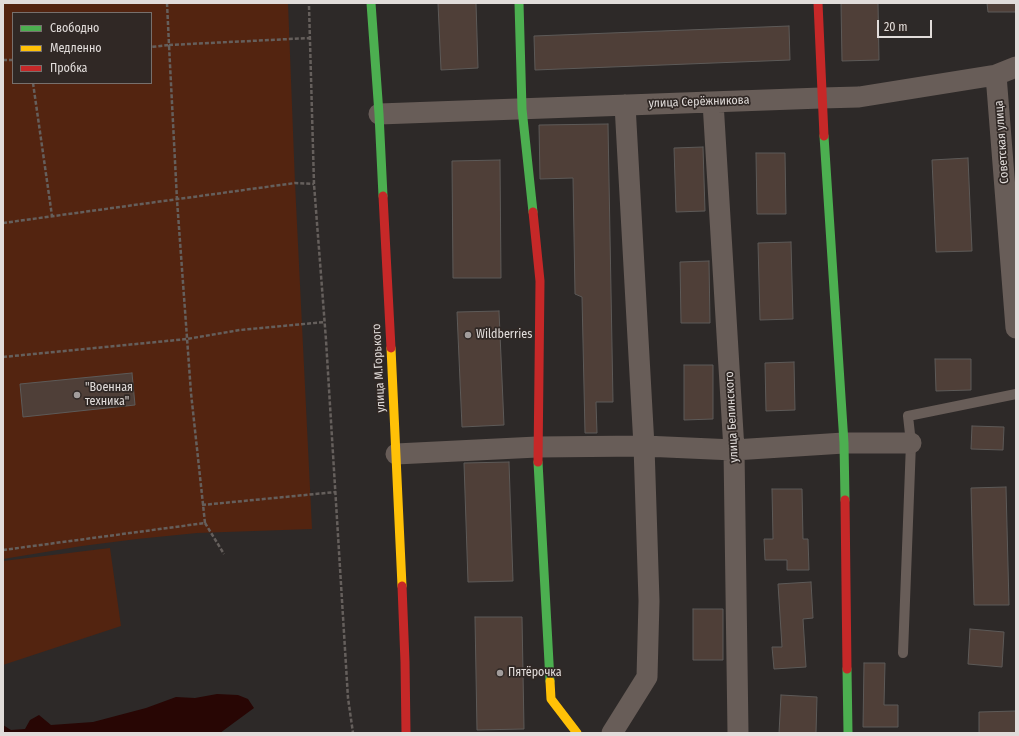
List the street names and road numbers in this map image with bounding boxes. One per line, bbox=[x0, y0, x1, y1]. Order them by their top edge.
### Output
street label: улица Серёжникова bbox=[648, 93, 750, 111]
street label: Советская улица bbox=[992, 100, 1012, 184]
street label: улица М.Горького bbox=[369, 323, 389, 413]
street label: улица Белинского bbox=[722, 371, 742, 463]

